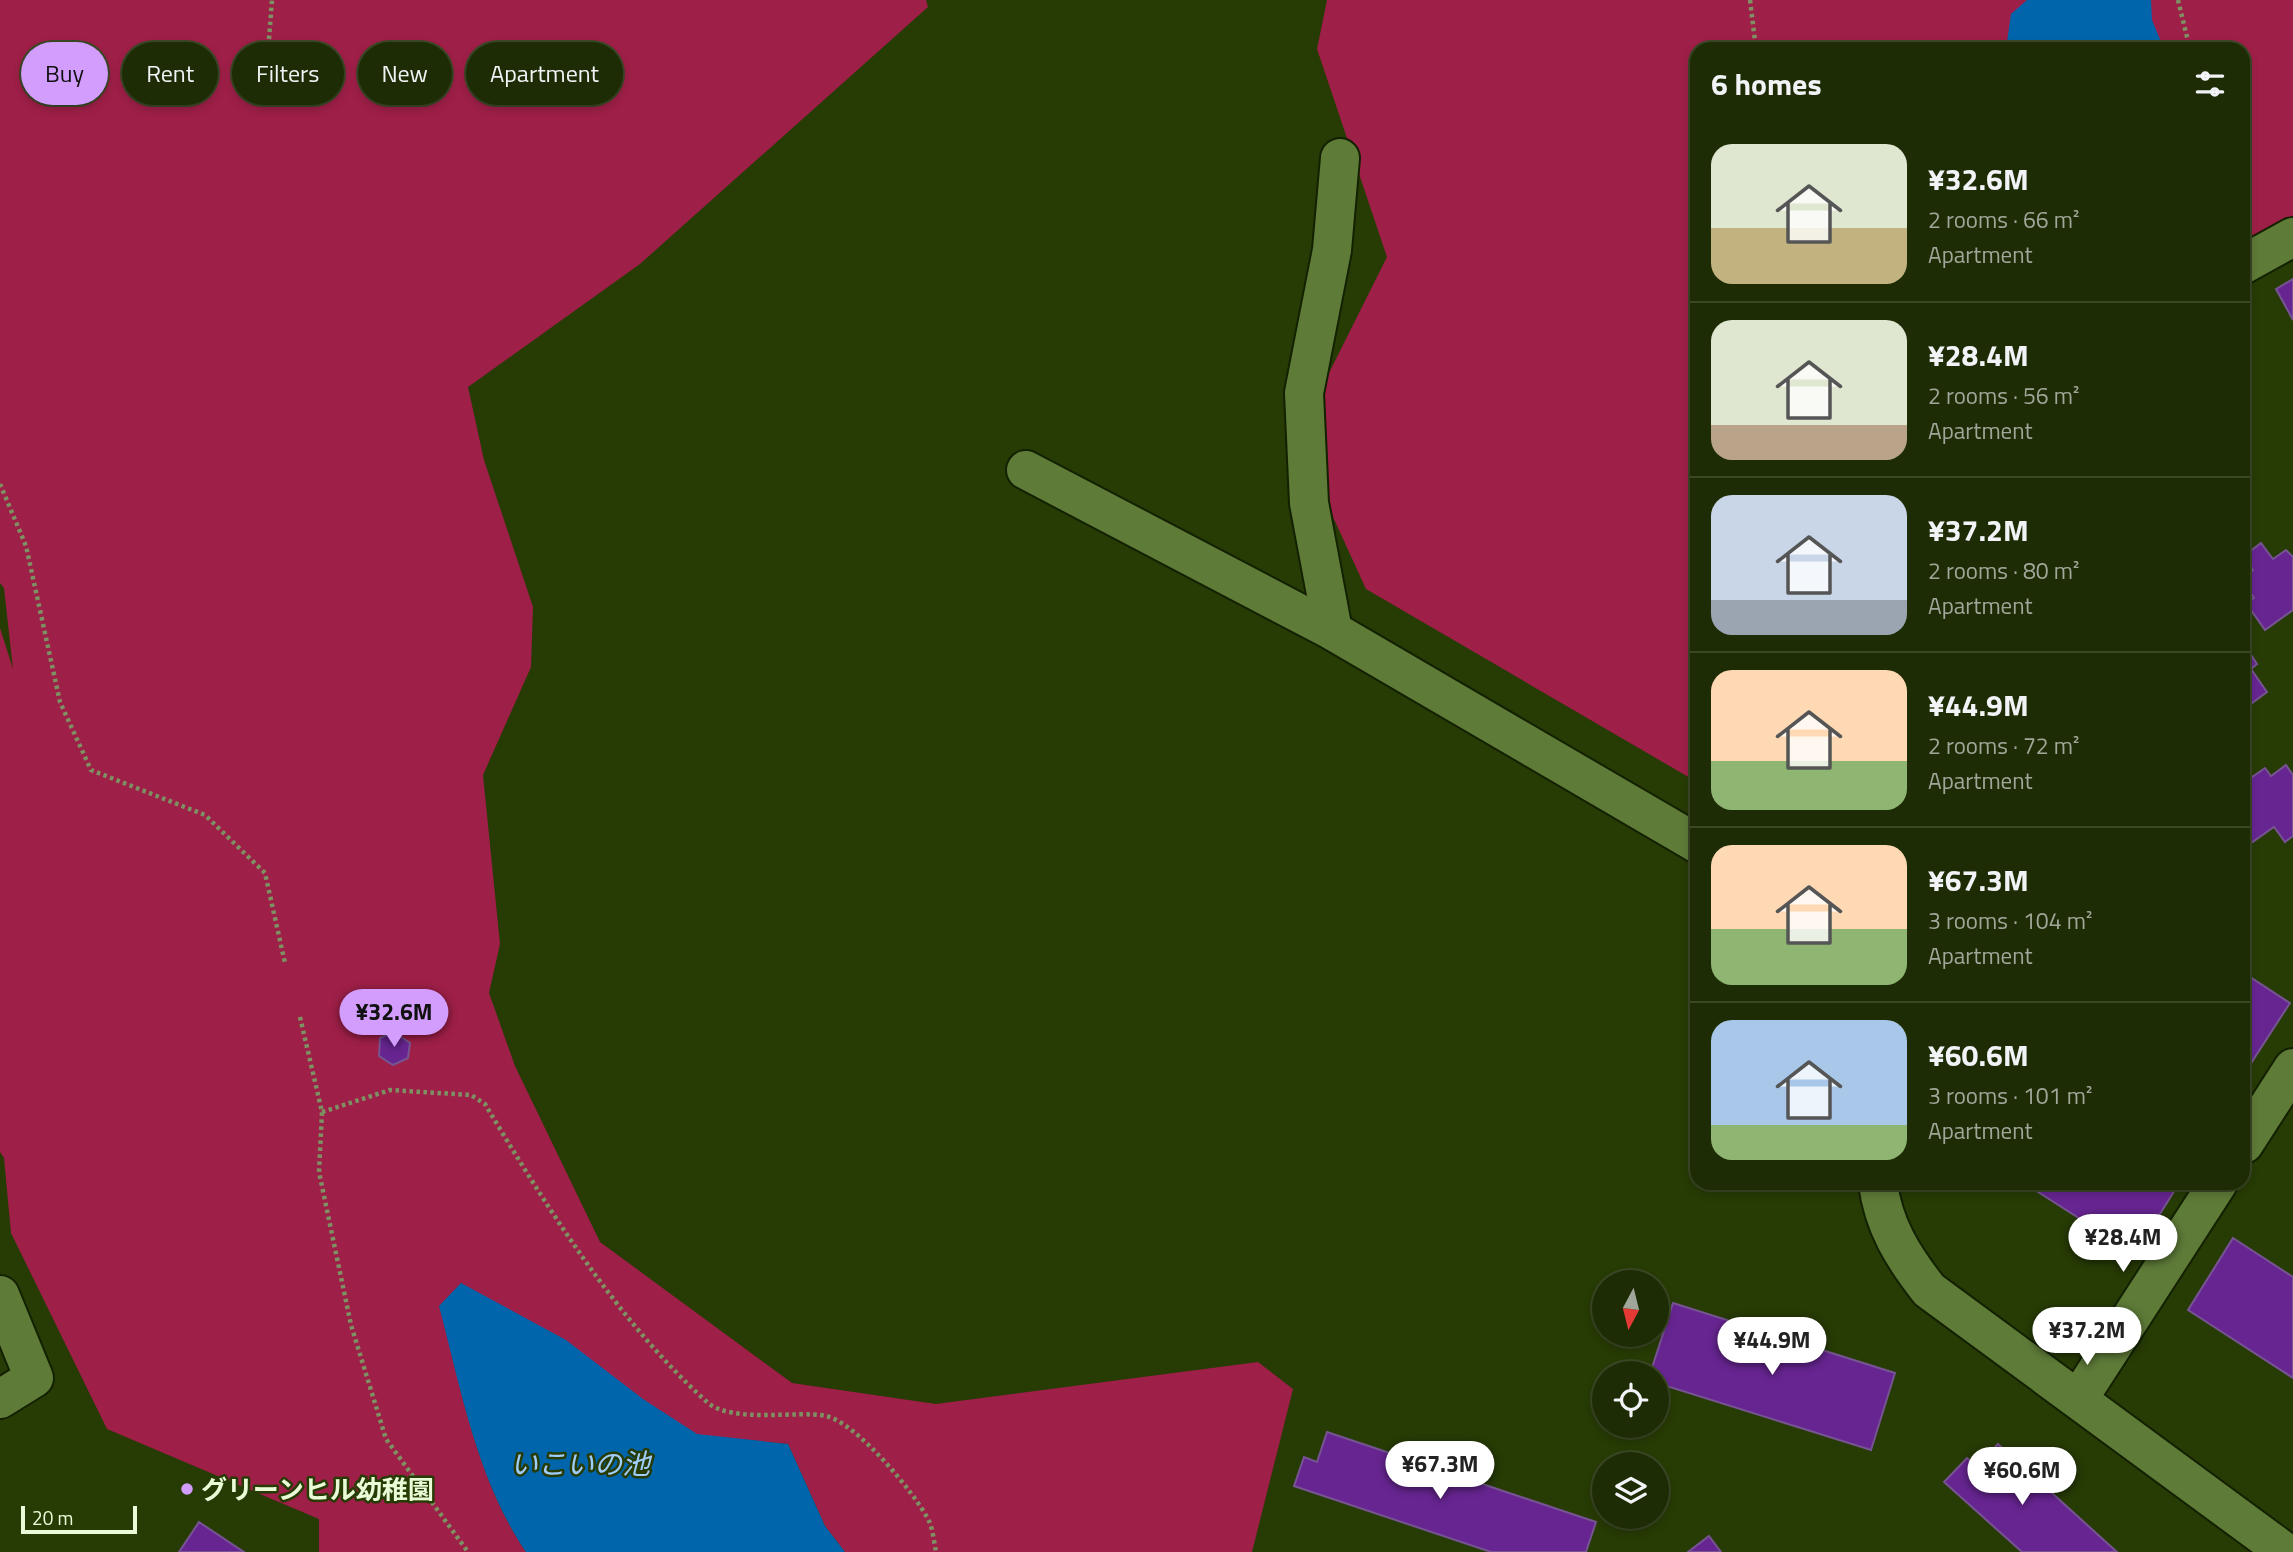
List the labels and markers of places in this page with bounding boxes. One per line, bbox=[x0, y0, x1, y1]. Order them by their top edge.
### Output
pin: ¥32.6M bbox=[337, 990, 451, 1049]
pin: ¥28.4M bbox=[2066, 1214, 2180, 1274]
pin: ¥37.2M bbox=[2030, 1308, 2144, 1367]
pin: ¥44.9M bbox=[1715, 1318, 1829, 1377]
pin: ¥67.3M bbox=[1383, 1442, 1497, 1501]
pin: ¥60.6M bbox=[1965, 1448, 2079, 1507]
place label: グリーンヒル幼稚園 bbox=[201, 1470, 434, 1509]
marker: グリーンヒル幼稚園 bbox=[179, 1481, 195, 1497]

